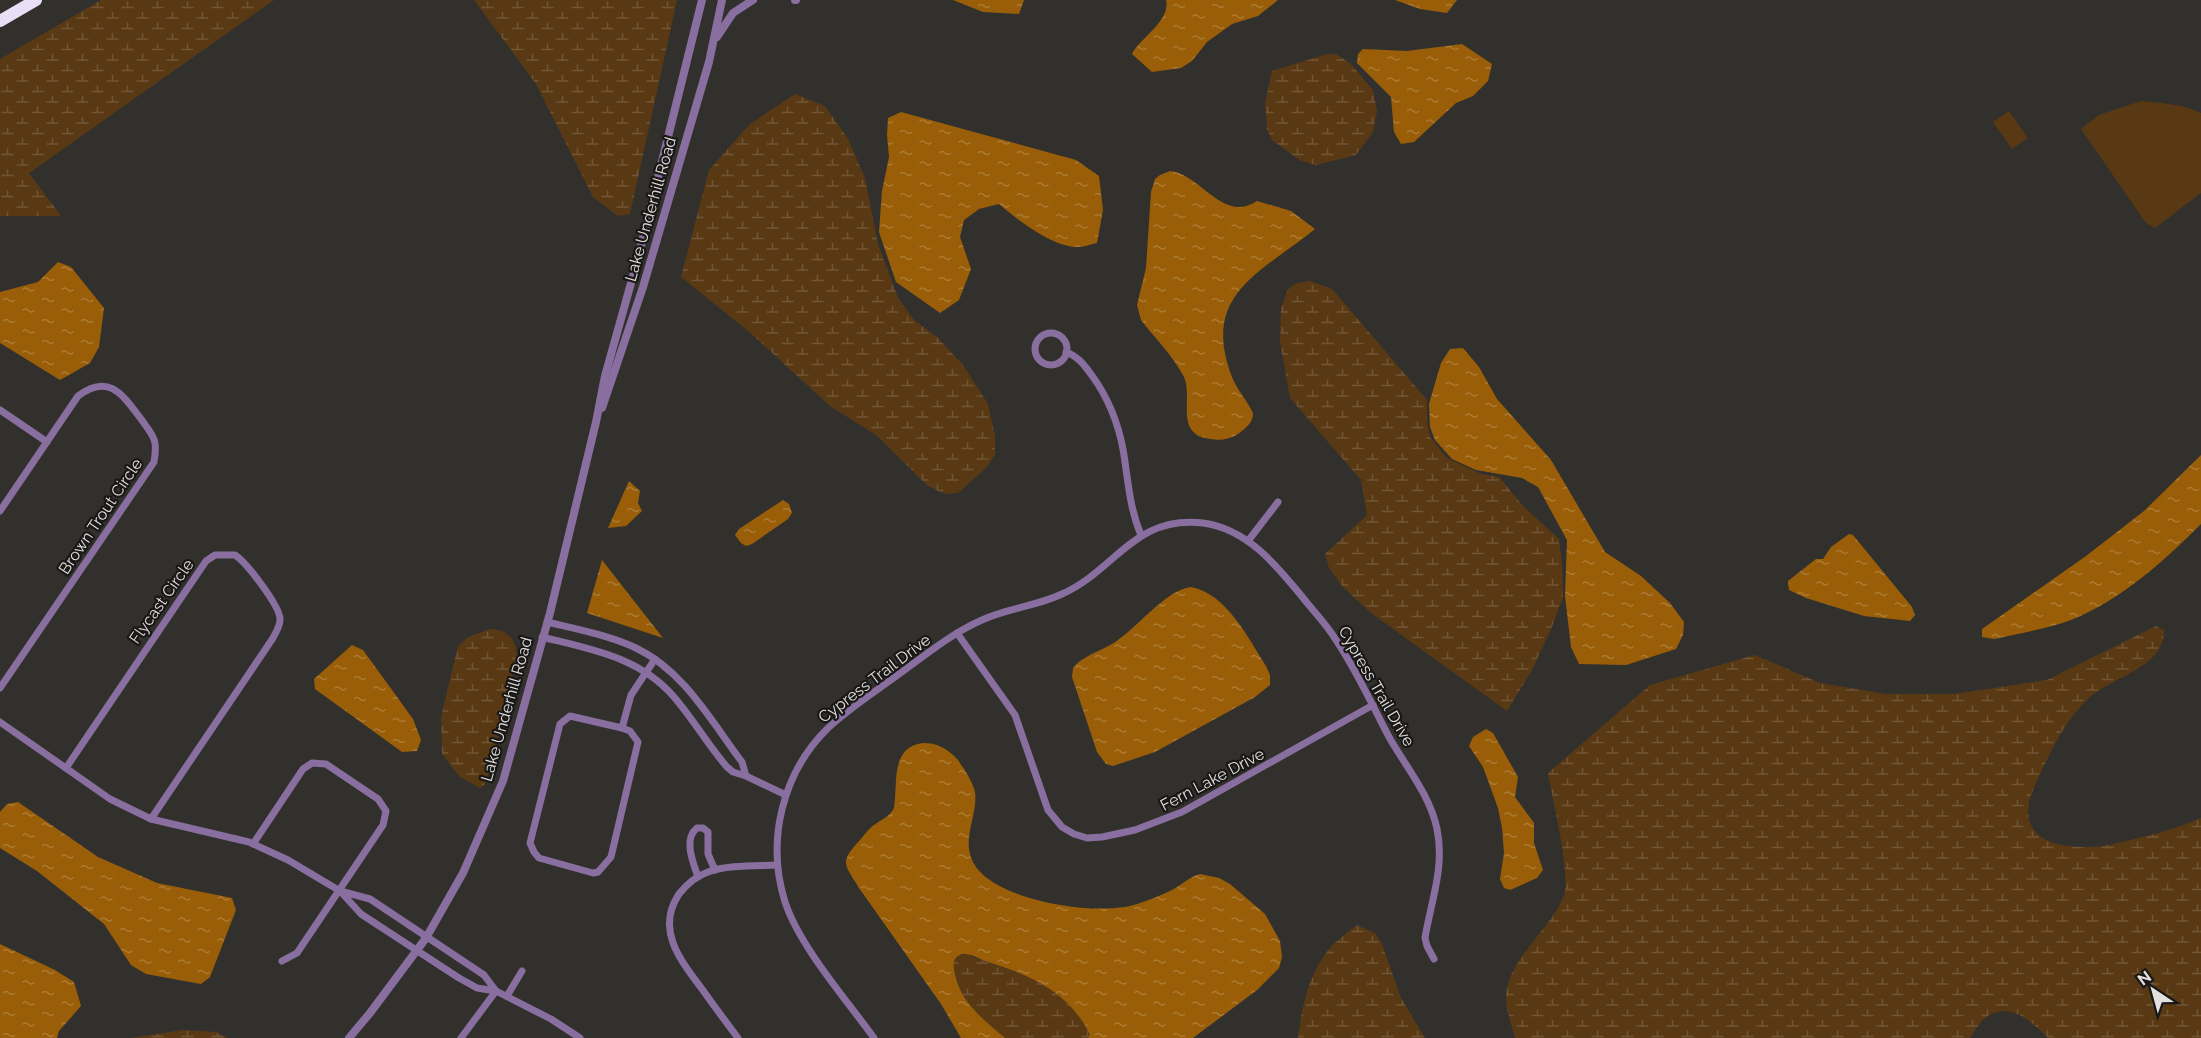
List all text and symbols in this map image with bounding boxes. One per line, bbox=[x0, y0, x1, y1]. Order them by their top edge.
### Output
street label: Lake Underhill Road bbox=[621, 135, 680, 284]
street label: Brown Trout Circle bbox=[55, 455, 146, 578]
street label: Flycast Circle bbox=[125, 555, 198, 647]
street label: Cypress Trail Drive bbox=[1334, 623, 1419, 750]
street label: Cypress Trail Drive bbox=[814, 630, 934, 727]
street label: Lake Underhill Road bbox=[477, 635, 536, 784]
street label: Fern Lake Drive bbox=[1157, 744, 1267, 815]
north arrow bbox=[2123, 960, 2183, 1020]
text: N bbox=[2134, 967, 2155, 990]

